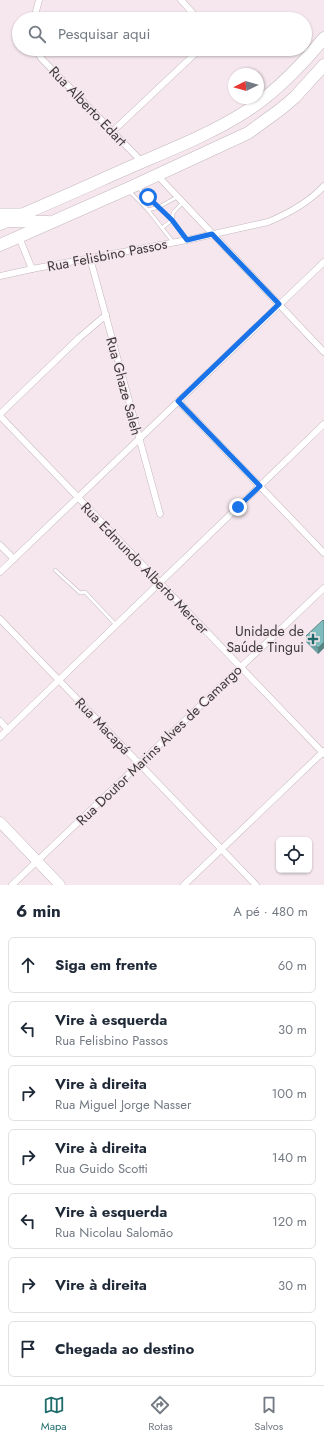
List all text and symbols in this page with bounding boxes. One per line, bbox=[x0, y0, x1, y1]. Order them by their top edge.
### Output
search box bbox=[12, 12, 312, 56]
icon: search bbox=[26, 23, 48, 45]
text: Pesquisar aqui bbox=[58, 23, 150, 45]
street label: Rua Alberto Edart bbox=[45, 62, 132, 151]
north arrow bbox=[228, 68, 264, 104]
route start bbox=[139, 188, 157, 206]
street label: Rua Felisbino Passos bbox=[45, 233, 169, 276]
street label: Rua Ghaze Saleh bbox=[101, 335, 147, 437]
street label: Rua Edmundo Alberto Mercer bbox=[76, 497, 214, 639]
route end bbox=[229, 498, 247, 516]
place label: Unidade de Saúde Tingui bbox=[226, 621, 304, 657]
marker: Unidade de Saúde Tingui bbox=[307, 633, 319, 645]
street label: Rua Doutor Marins Alves de Camargo bbox=[72, 660, 247, 830]
street label: Rua Macapá bbox=[71, 693, 135, 759]
map controls bbox=[276, 837, 312, 873]
button: locate bbox=[276, 837, 312, 873]
text: 6 min bbox=[16, 899, 61, 923]
text: A pé · 480 m bbox=[233, 902, 308, 921]
icon: ahead bbox=[17, 954, 39, 976]
text: Siga em frente bbox=[55, 954, 157, 976]
text: 60 m bbox=[278, 956, 307, 975]
text: Vire à esquerda bbox=[55, 1009, 167, 1031]
icon: left bbox=[17, 1018, 39, 1040]
text: 30 m bbox=[278, 1020, 307, 1039]
text: Rua Felisbino Passos bbox=[55, 1031, 168, 1050]
text: Vire à direita bbox=[55, 1073, 147, 1095]
icon: right bbox=[17, 1082, 39, 1104]
text: 100 m bbox=[272, 1084, 307, 1103]
text: Rua Miguel Jorge Nasser bbox=[55, 1095, 191, 1114]
text: Vire à direita bbox=[55, 1137, 147, 1159]
icon: right bbox=[17, 1146, 39, 1168]
text: 140 m bbox=[272, 1148, 307, 1167]
text: Rua Guido Scotti bbox=[55, 1159, 148, 1178]
text: Vire à esquerda bbox=[55, 1201, 167, 1223]
icon: left bbox=[17, 1210, 39, 1232]
text: 120 m bbox=[272, 1212, 307, 1231]
text: Rua Nicolau Salomão bbox=[55, 1223, 173, 1242]
icon: right bbox=[17, 1274, 39, 1296]
text: Vire à direita bbox=[55, 1274, 147, 1296]
text: 30 m bbox=[278, 1276, 307, 1295]
icon: arrive bbox=[17, 1338, 39, 1360]
text: Chegada ao destino bbox=[55, 1338, 194, 1360]
tab: Mapa bbox=[41, 1394, 67, 1434]
tab: Rotas bbox=[148, 1394, 173, 1434]
tab: Salvos bbox=[254, 1394, 283, 1434]

